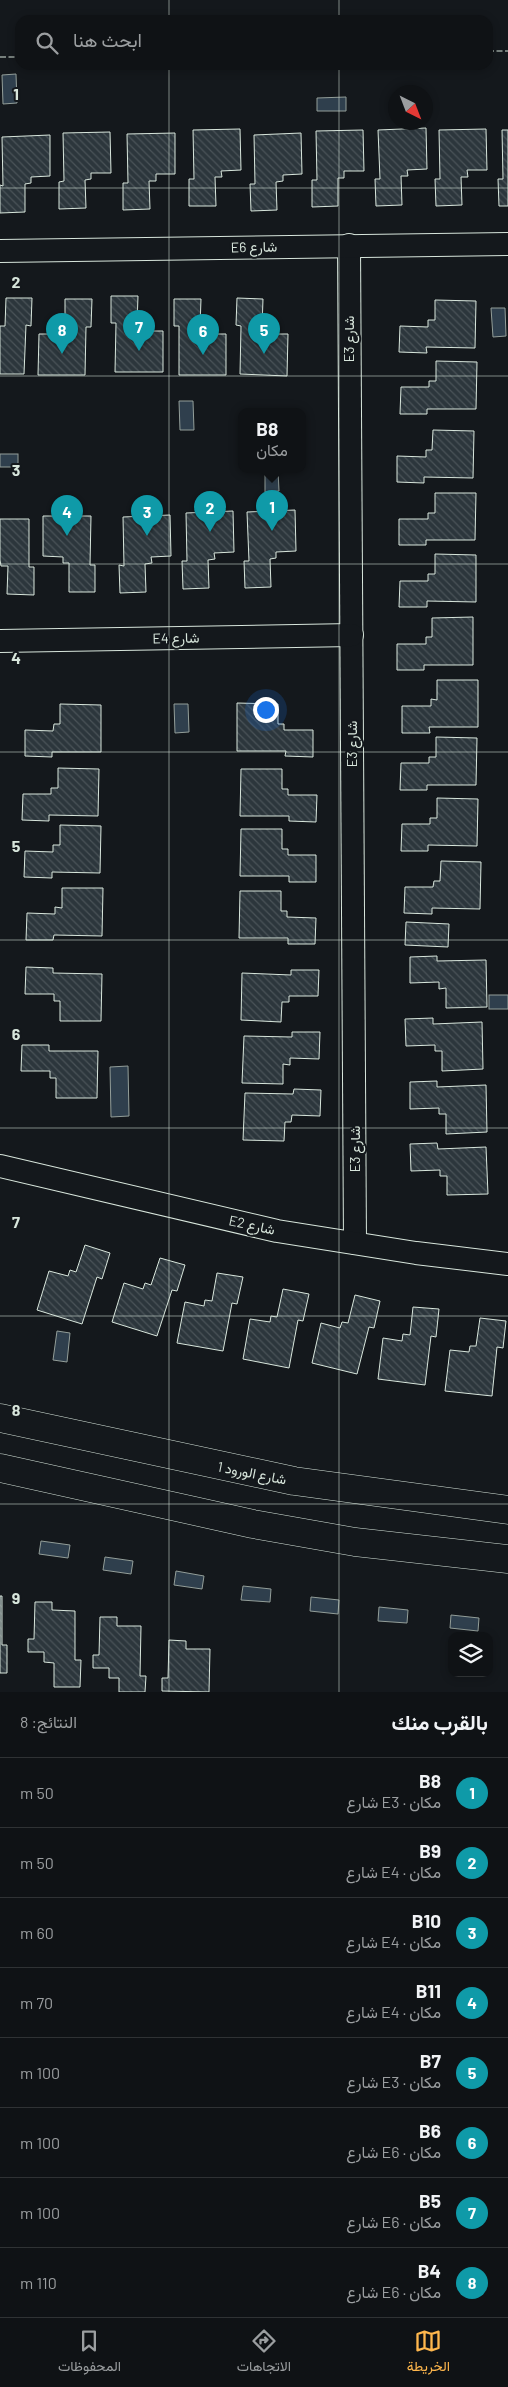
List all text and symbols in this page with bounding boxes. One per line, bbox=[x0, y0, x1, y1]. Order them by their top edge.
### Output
search box bbox=[15, 15, 493, 70]
text: ابحث هنا bbox=[73, 28, 142, 51]
icon: search bbox=[33, 29, 61, 57]
text: 1 bbox=[13, 84, 19, 103]
north arrow bbox=[388, 85, 433, 130]
street label: E6 شارع bbox=[231, 238, 278, 258]
text: 2 bbox=[12, 272, 21, 291]
pin: 7 bbox=[123, 310, 155, 351]
pin: 8 bbox=[46, 313, 78, 354]
pin: 5 bbox=[248, 313, 280, 354]
pin: 6 bbox=[187, 314, 219, 355]
street label: E3 شارع bbox=[340, 316, 360, 362]
popup bbox=[238, 408, 306, 473]
text: B8 bbox=[256, 417, 278, 440]
text: مكان bbox=[256, 440, 288, 459]
text: 3 bbox=[12, 460, 20, 479]
pin: 1 bbox=[256, 490, 288, 531]
pin: 2 bbox=[194, 491, 226, 532]
pin: 4 bbox=[51, 495, 83, 536]
pin: 3 bbox=[131, 495, 163, 536]
street label: E4 شارع bbox=[152, 629, 200, 649]
text: 4 bbox=[11, 648, 21, 667]
your location bbox=[253, 697, 279, 723]
street label: E3 شارع bbox=[343, 721, 363, 767]
text: 5 bbox=[12, 836, 21, 855]
text: 6 bbox=[12, 1024, 21, 1043]
street label: E3 شارع bbox=[346, 1126, 366, 1172]
street label: E2 شارع bbox=[227, 1211, 277, 1241]
text: 7 bbox=[12, 1212, 20, 1231]
text: 8 bbox=[12, 1400, 21, 1419]
street label: شارع الورود 1 bbox=[216, 1458, 288, 1490]
text: 9 bbox=[12, 1588, 20, 1607]
map controls bbox=[448, 1632, 493, 1677]
button: layers bbox=[448, 1632, 493, 1677]
text: بالقرب منك bbox=[392, 1709, 488, 1734]
text: النتائج: 8 bbox=[20, 1712, 77, 1731]
text: B8 bbox=[419, 1769, 441, 1792]
text: 50 m bbox=[20, 1783, 54, 1802]
text: 1 bbox=[469, 1783, 475, 1802]
text: مكان · E3 شارع bbox=[346, 1792, 441, 1811]
text: B9 bbox=[419, 1839, 441, 1862]
text: 50 m bbox=[20, 1853, 54, 1872]
text: 2 bbox=[468, 1853, 476, 1872]
text: مكان · E4 شارع bbox=[346, 1862, 441, 1881]
text: B10 bbox=[412, 1909, 441, 1932]
text: 60 m bbox=[20, 1923, 54, 1942]
text: 3 bbox=[468, 1923, 476, 1942]
text: مكان · E4 شارع bbox=[346, 1932, 441, 1951]
text: B11 bbox=[416, 1979, 441, 2002]
text: 70 m bbox=[20, 1993, 53, 2012]
text: 4 bbox=[467, 1993, 477, 2012]
text: مكان · E4 شارع bbox=[346, 2002, 441, 2021]
text: B7 bbox=[420, 2049, 441, 2072]
text: 100 m bbox=[20, 2063, 60, 2082]
text: 5 bbox=[468, 2063, 476, 2082]
text: مكان · E3 شارع bbox=[346, 2072, 441, 2091]
text: B6 bbox=[419, 2119, 441, 2142]
text: 100 m bbox=[20, 2133, 60, 2152]
text: 6 bbox=[468, 2133, 476, 2152]
text: مكان · E6 شارع bbox=[346, 2142, 441, 2161]
text: B5 bbox=[419, 2189, 441, 2212]
text: 100 m bbox=[20, 2203, 60, 2222]
text: 7 bbox=[468, 2203, 476, 2222]
text: مكان · E6 شارع bbox=[346, 2212, 441, 2231]
text: B4 bbox=[418, 2259, 441, 2282]
text: 110 m bbox=[20, 2273, 57, 2292]
text: 8 bbox=[468, 2273, 476, 2292]
text: مكان · E6 شارع bbox=[346, 2282, 441, 2301]
tab: المحفوظات bbox=[58, 2327, 121, 2379]
tab: الاتجاهات bbox=[237, 2327, 291, 2379]
tab: الخريطة bbox=[407, 2327, 450, 2379]

